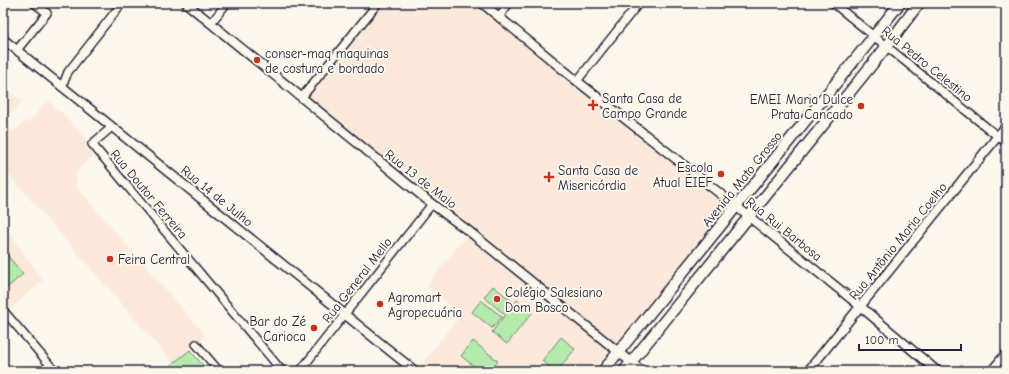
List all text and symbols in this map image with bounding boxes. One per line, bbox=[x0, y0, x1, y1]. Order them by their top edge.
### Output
street label: Rua Pedro Celestino bbox=[879, 23, 975, 105]
place label: conser-maq maquinas de costura e bordado bbox=[265, 46, 389, 76]
marker: conser-maq maquinas de costura e bordado bbox=[252, 55, 262, 65]
place label: Santa Casa de Campo Grande bbox=[602, 91, 688, 121]
place label: EMEI Maria Dulce Prata Cancado bbox=[750, 92, 853, 122]
marker: Santa Casa de Campo Grande bbox=[587, 99, 599, 111]
marker: EMEI Maria Dulce Prata Cancado bbox=[856, 101, 866, 111]
street label: Avenida Mato Grosso bbox=[699, 128, 785, 230]
street label: Rua 13 de Maio bbox=[382, 146, 460, 212]
street label: Rua Doutor Ferreira bbox=[107, 147, 191, 241]
place label: Escola Atual EIEF bbox=[653, 160, 713, 190]
street label: Rua 14 de Julho bbox=[178, 162, 256, 230]
place label: Santa Casa de Misericórdia bbox=[558, 163, 638, 193]
marker: Escola Atual EIEF bbox=[716, 169, 726, 179]
marker: Santa Casa de Misericórdia bbox=[543, 171, 555, 183]
street label: Rua Antônio Maria Coelho bbox=[846, 179, 950, 303]
street label: Rua Rui Barbosa bbox=[743, 194, 825, 264]
street label: Rua General Mello bbox=[319, 234, 395, 326]
place label: Feira Central bbox=[118, 252, 190, 267]
marker: Feira Central bbox=[105, 254, 115, 264]
place label: Colégio Salesiano Dom Bosco bbox=[505, 285, 603, 315]
place label: Agromart Agropecuária bbox=[388, 290, 462, 320]
marker: Colégio Salesiano Dom Bosco bbox=[492, 294, 502, 304]
marker: Agromart Agropecuária bbox=[375, 299, 385, 309]
place label: Bar do Zé Carioca bbox=[250, 314, 306, 344]
marker: Bar do Zé Carioca bbox=[309, 323, 319, 333]
scale bar bbox=[859, 326, 961, 352]
text: 100 m bbox=[865, 333, 898, 347]

